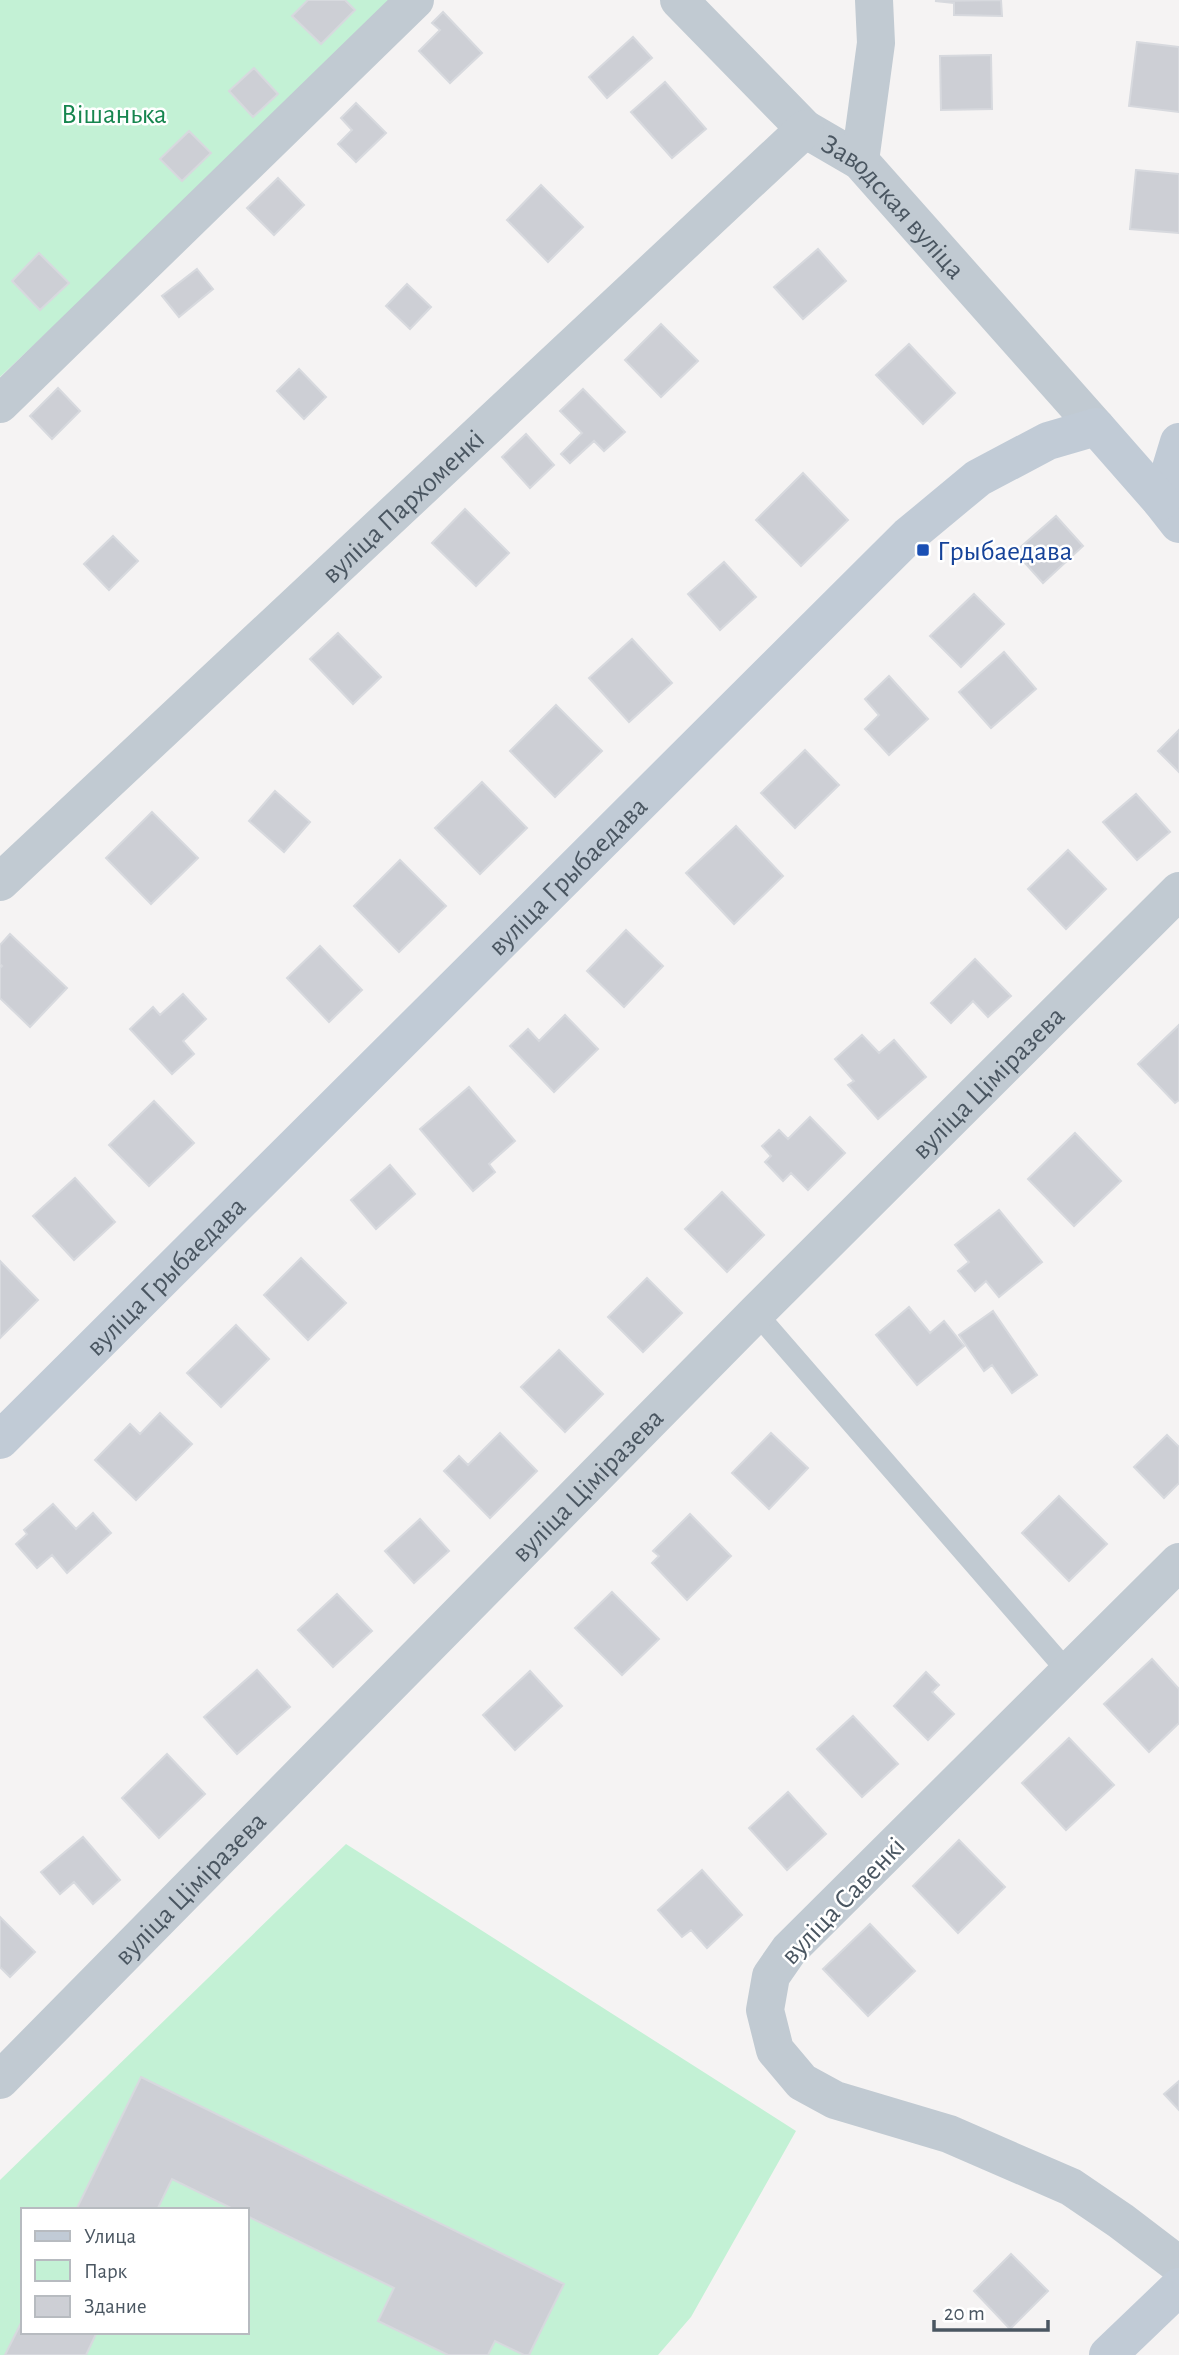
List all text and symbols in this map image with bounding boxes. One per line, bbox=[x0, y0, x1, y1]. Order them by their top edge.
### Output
park label: Вішанька bbox=[61, 101, 167, 129]
street label: Заводская вуліца bbox=[816, 130, 969, 285]
street label: вуліца Пархоменкі bbox=[317, 425, 490, 589]
place label: Грыбаедава bbox=[937, 538, 1073, 566]
marker: Грыбаедава bbox=[915, 542, 931, 558]
street label: вуліца Грыбаедава bbox=[483, 792, 653, 962]
street label: вуліца Ціміразева bbox=[907, 1002, 1071, 1165]
street label: вуліца Грыбаедава bbox=[82, 1192, 252, 1362]
street label: вуліца Ціміразева bbox=[507, 1404, 669, 1568]
street label: вуліца Ціміразева bbox=[110, 1807, 272, 1971]
street label: вуліца Савенкі bbox=[776, 1832, 911, 1970]
legend bbox=[21, 2208, 248, 2334]
text: Улица bbox=[84, 2226, 137, 2247]
text: Парк bbox=[84, 2261, 128, 2282]
scale bar bbox=[934, 2288, 1048, 2332]
text: Здание bbox=[84, 2296, 147, 2317]
text: 20 m bbox=[944, 2303, 985, 2324]

